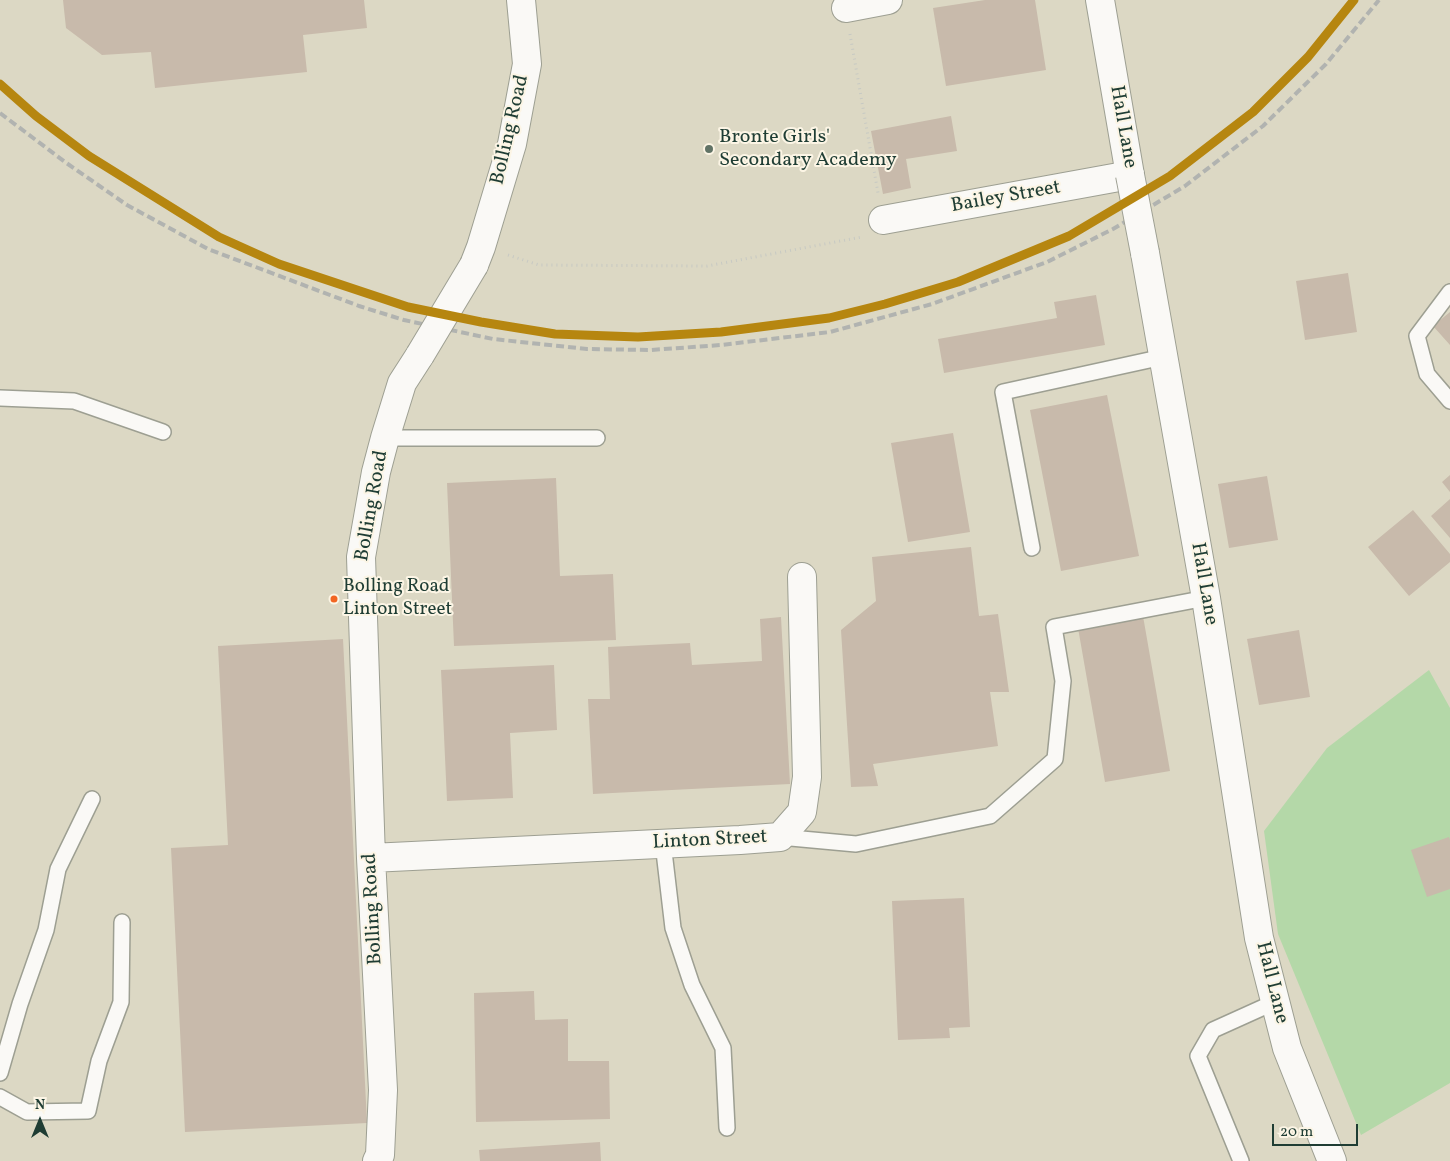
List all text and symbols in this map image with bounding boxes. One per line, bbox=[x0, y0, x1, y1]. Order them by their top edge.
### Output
street label: Bolling Road bbox=[487, 73, 535, 187]
street label: Hall Lane bbox=[1103, 84, 1141, 170]
place label: Bronte Girls' Secondary Academy bbox=[719, 126, 897, 173]
marker: Bronte Girls' Secondary Academy bbox=[703, 143, 715, 155]
street label: Bailey Street bbox=[949, 177, 1063, 219]
street label: Bolling Road bbox=[351, 449, 395, 563]
street label: Hall Lane bbox=[1184, 541, 1222, 627]
place label: Bolling Road Linton Street bbox=[343, 577, 452, 621]
marker: Bolling Road Linton Street bbox=[329, 594, 339, 604]
street label: Linton Street bbox=[652, 826, 768, 856]
street label: Bolling Road bbox=[359, 852, 389, 966]
street label: Hall Lane bbox=[1249, 940, 1293, 1026]
north arrow bbox=[15, 1096, 65, 1146]
text: N bbox=[35, 1096, 45, 1115]
scale bar bbox=[1275, 1114, 1361, 1146]
text: 20 m bbox=[1280, 1122, 1313, 1143]

